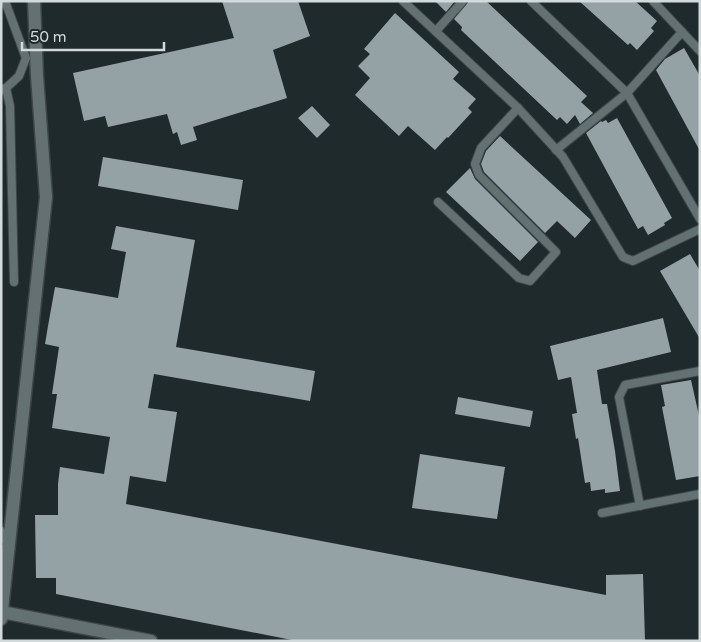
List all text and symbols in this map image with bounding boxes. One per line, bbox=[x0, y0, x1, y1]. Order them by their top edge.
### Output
scale bar bbox=[22, 20, 165, 52]
text: 50 m bbox=[30, 28, 67, 46]

